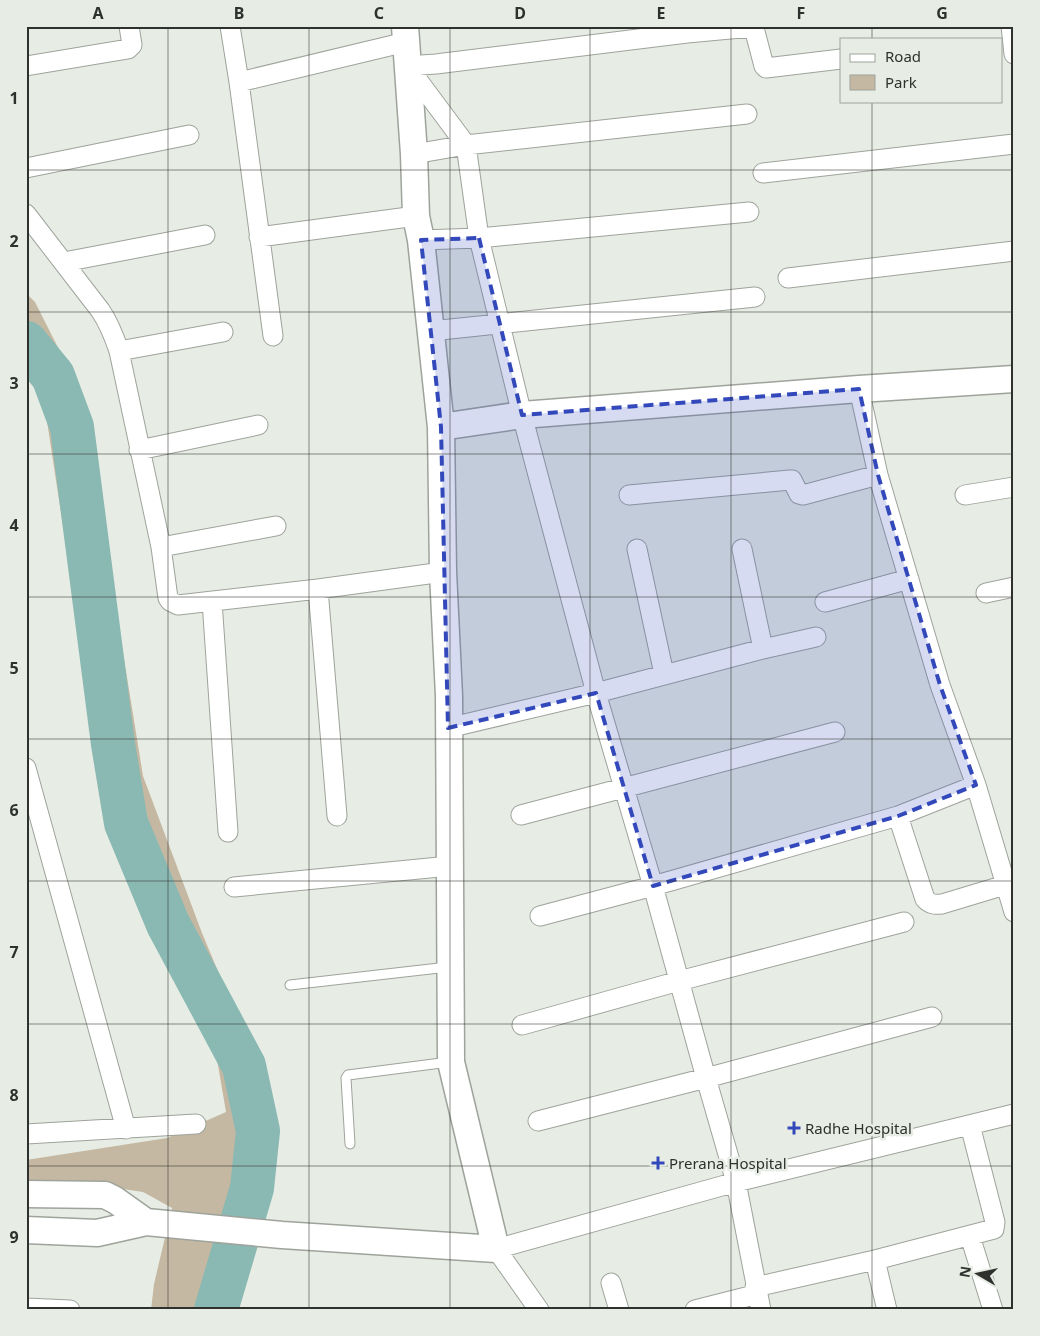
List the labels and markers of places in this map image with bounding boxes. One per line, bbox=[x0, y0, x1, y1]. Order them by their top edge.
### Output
place label: Radhe Hospital bbox=[805, 1118, 912, 1138]
marker: Radhe Hospital bbox=[787, 1121, 801, 1135]
place label: Prerana Hospital bbox=[669, 1153, 787, 1173]
marker: Prerana Hospital bbox=[651, 1156, 665, 1170]

